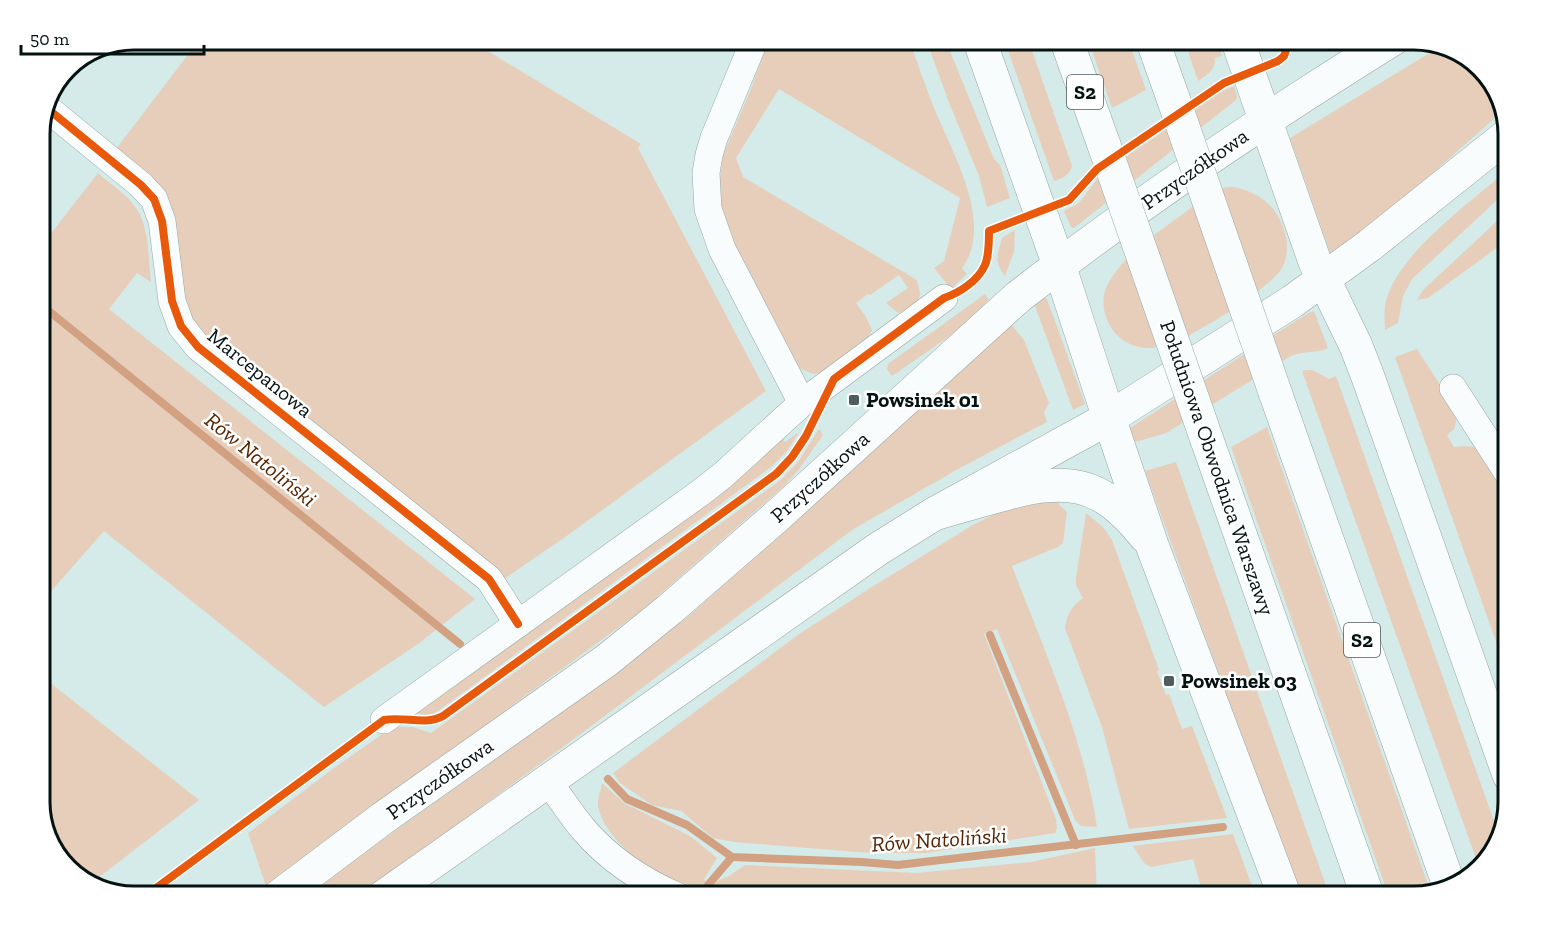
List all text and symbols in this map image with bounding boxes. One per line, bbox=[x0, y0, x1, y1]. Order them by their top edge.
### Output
scale bar bbox=[21, 18, 204, 56]
text: 50 m bbox=[30, 28, 70, 50]
road number: S2 bbox=[1067, 75, 1103, 109]
street label: Przyczółkowa bbox=[1137, 123, 1253, 214]
street label: Południowa Obwodnica Warszawy bbox=[1155, 317, 1280, 619]
street label: Marcepanowa bbox=[203, 323, 318, 422]
place label: Powsinek 01 bbox=[866, 387, 980, 412]
marker: Powsinek 01 bbox=[847, 393, 861, 407]
water label: Rów Natoliński bbox=[200, 406, 322, 512]
street label: Przyczółkowa bbox=[765, 426, 874, 527]
road number: S2 bbox=[1344, 623, 1380, 657]
place label: Powsinek 03 bbox=[1181, 668, 1297, 693]
marker: Powsinek 03 bbox=[1162, 674, 1176, 688]
street label: Przyczółkowa bbox=[382, 733, 498, 824]
water label: Rów Natoliński bbox=[871, 821, 1007, 858]

